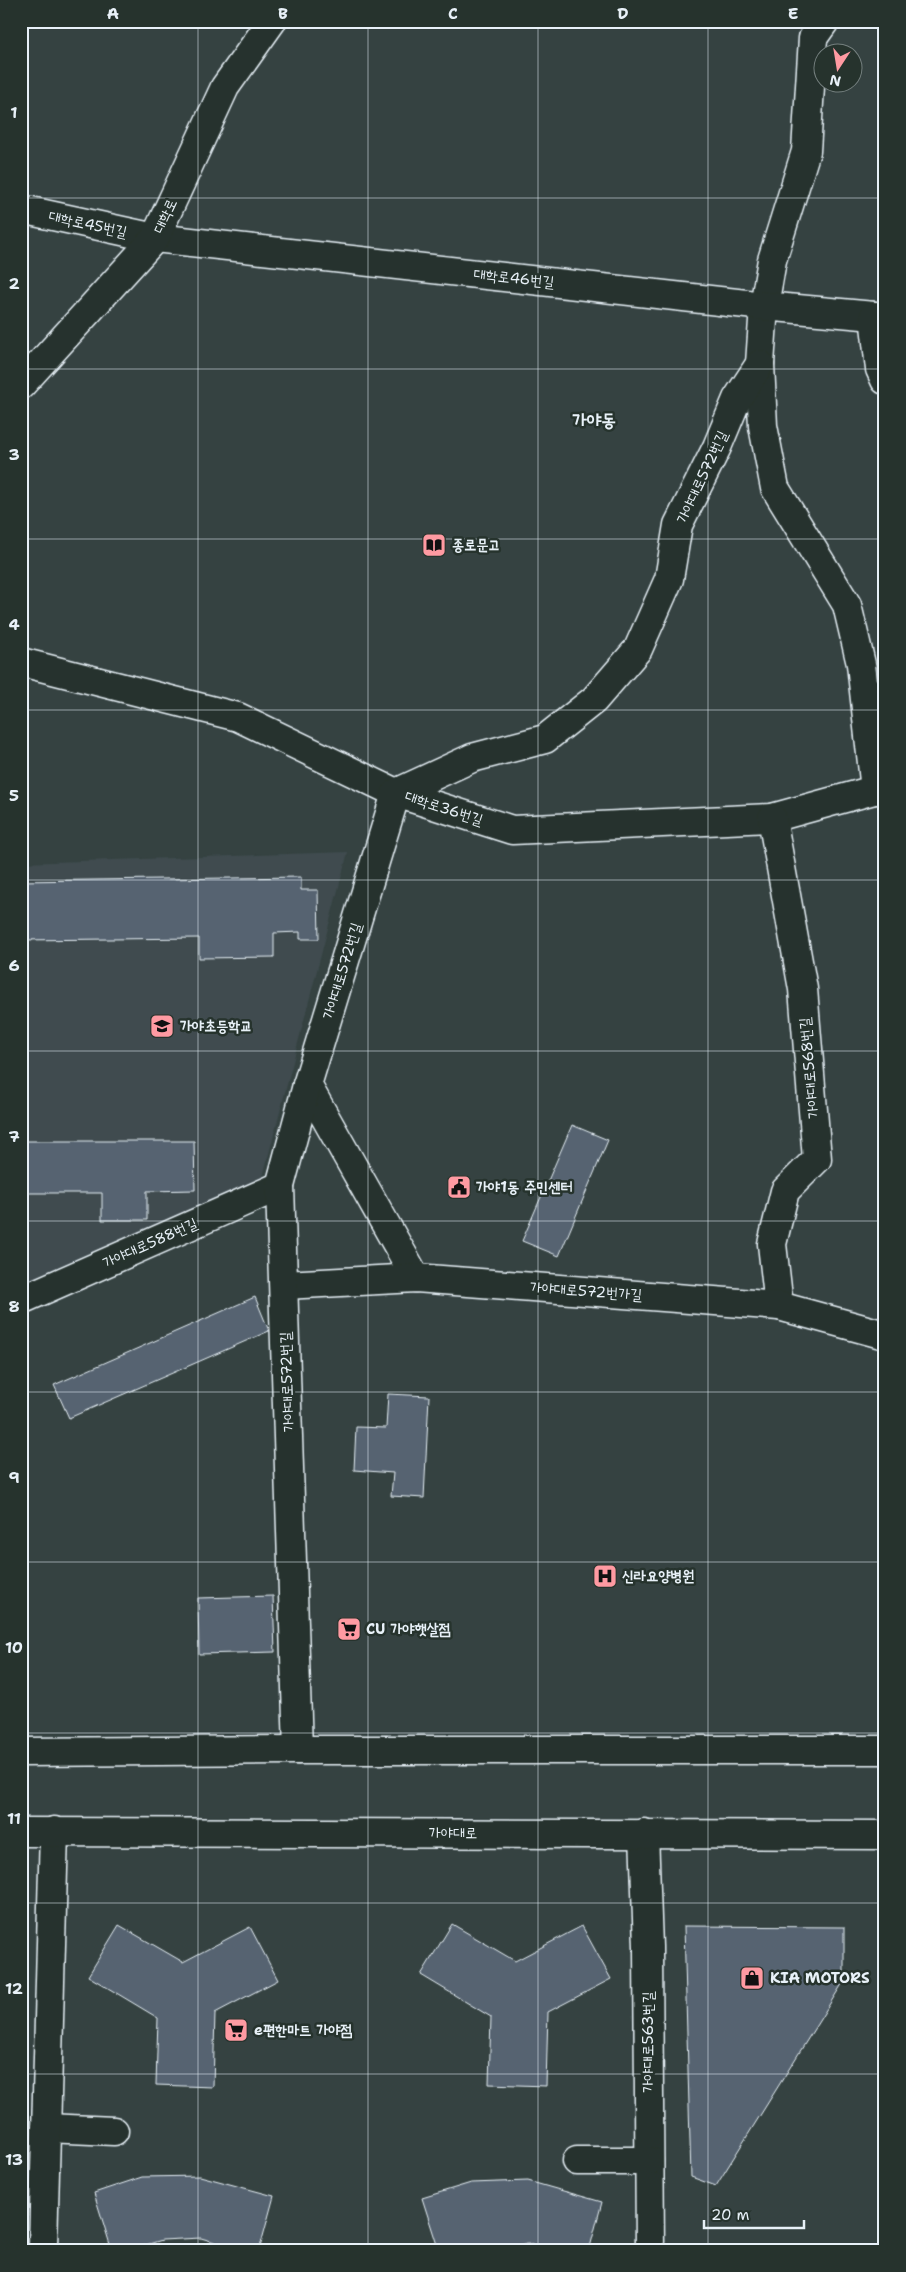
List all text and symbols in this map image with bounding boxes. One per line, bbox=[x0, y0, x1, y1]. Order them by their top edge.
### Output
text: A bbox=[107, 3, 119, 24]
text: B bbox=[278, 3, 288, 24]
text: C bbox=[448, 3, 458, 24]
text: D bbox=[617, 3, 629, 24]
text: E bbox=[788, 3, 798, 24]
north arrow bbox=[814, 42, 864, 92]
text: N bbox=[828, 71, 843, 91]
text: 1 bbox=[10, 102, 18, 123]
street label: 대학로 bbox=[148, 195, 182, 237]
street label: 대학로45번길 bbox=[47, 206, 129, 242]
street label: 대학로46번길 bbox=[473, 264, 555, 292]
text: 2 bbox=[8, 273, 20, 294]
district label: 가야동 bbox=[572, 408, 616, 432]
street label: 가야대로572번길 bbox=[672, 427, 732, 527]
text: 3 bbox=[8, 444, 20, 465]
library icon: 종로문고 bbox=[421, 532, 447, 558]
place label: 종로문고 bbox=[452, 535, 500, 555]
text: 4 bbox=[8, 614, 20, 635]
text: 5 bbox=[9, 785, 19, 806]
street label: 대학로36번길 bbox=[402, 786, 486, 830]
street label: 가야대로572번길 bbox=[318, 920, 366, 1022]
text: 6 bbox=[8, 955, 20, 976]
school or university icon: 가야초등학교 bbox=[149, 1013, 175, 1039]
place label: 가야초등학교 bbox=[180, 1016, 252, 1036]
street label: 가야대로568번길 bbox=[795, 1016, 823, 1120]
text: 7 bbox=[8, 1126, 20, 1147]
public building icon: 가야1동 주민센터 bbox=[446, 1174, 472, 1200]
place label: 가야1동 주민센터 bbox=[476, 1177, 572, 1197]
street label: 가야대로588번길 bbox=[99, 1213, 201, 1273]
street label: 가야대로572번가길 bbox=[529, 1277, 643, 1305]
text: 8 bbox=[8, 1296, 20, 1317]
street label: 가야대로572번길 bbox=[275, 1331, 299, 1433]
text: 9 bbox=[8, 1467, 20, 1488]
hospital icon: 신라요양병원 bbox=[592, 1563, 618, 1589]
place label: 신라요양병원 bbox=[622, 1566, 694, 1586]
supermarket icon: CU 가야햇살점 bbox=[336, 1616, 362, 1642]
place label: CU 가야햇살점 bbox=[366, 1619, 451, 1639]
text: 10 bbox=[5, 1637, 23, 1658]
text: 11 bbox=[7, 1808, 21, 1829]
street label: 가야대로 bbox=[429, 1823, 477, 1843]
shop icon: KIA MOTORS bbox=[739, 1965, 765, 1991]
place label: KIA MOTORS bbox=[770, 1968, 870, 1988]
text: 12 bbox=[5, 1978, 23, 1999]
street label: 가야대로563번길 bbox=[638, 1991, 658, 2093]
supermarket icon: e편한마트 가야점 bbox=[223, 2017, 249, 2043]
place label: e편한마트 가야점 bbox=[254, 2020, 353, 2040]
text: 13 bbox=[5, 2149, 23, 2170]
scale bar bbox=[704, 2197, 804, 2229]
text: 20 m bbox=[711, 2205, 750, 2225]

